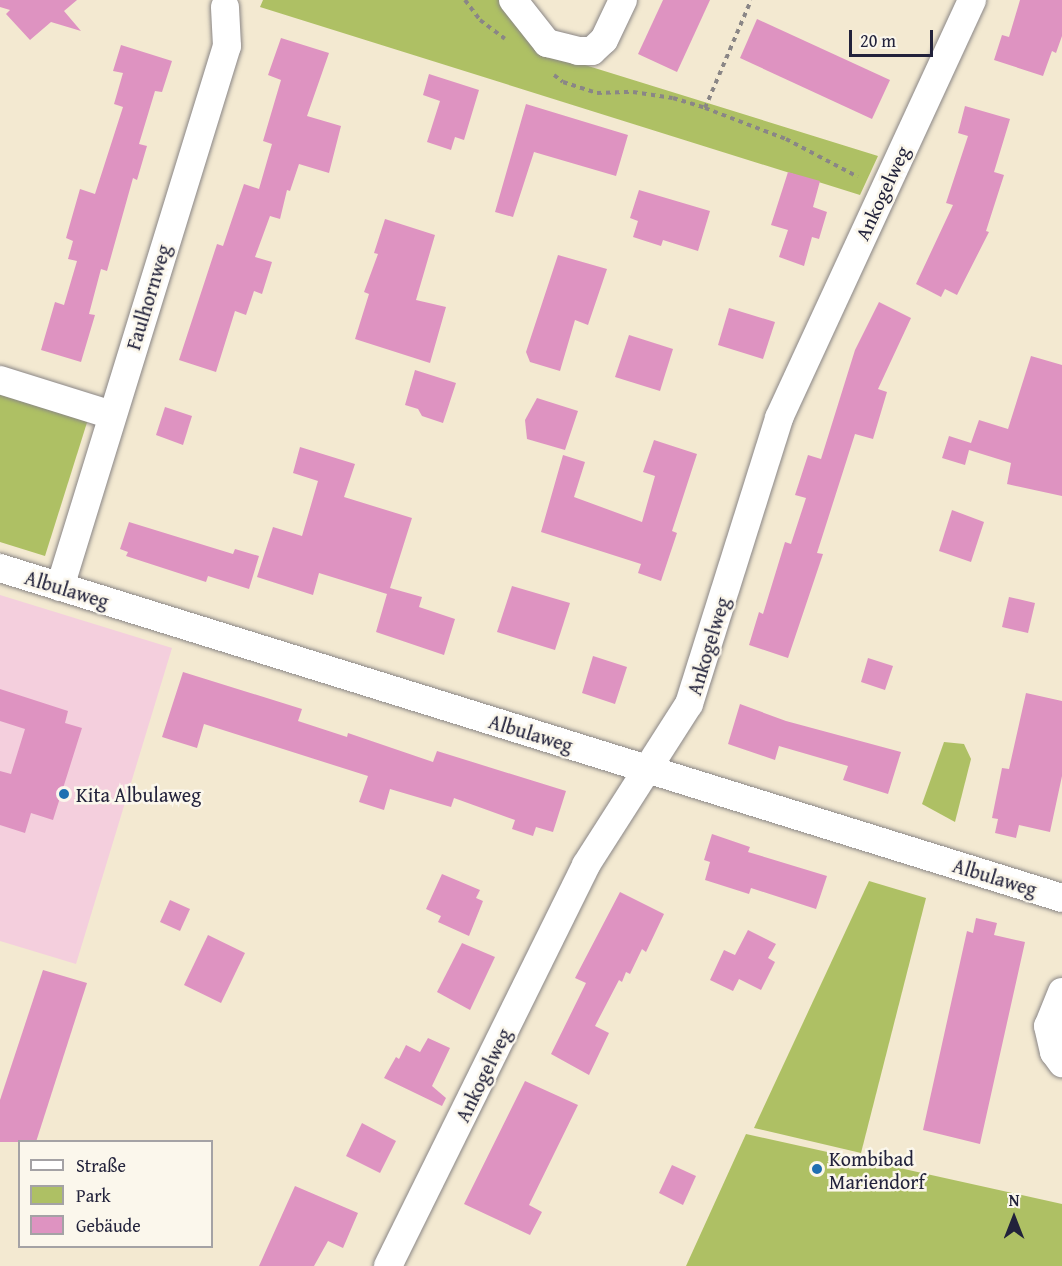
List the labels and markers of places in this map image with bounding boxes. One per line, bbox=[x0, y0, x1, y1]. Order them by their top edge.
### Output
place label: Kita Albulaweg bbox=[76, 782, 201, 806]
marker: Kita Albulaweg bbox=[57, 787, 71, 801]
place label: Kombibad Mariendorf bbox=[829, 1146, 925, 1193]
marker: Kombibad Mariendorf bbox=[810, 1162, 824, 1176]

